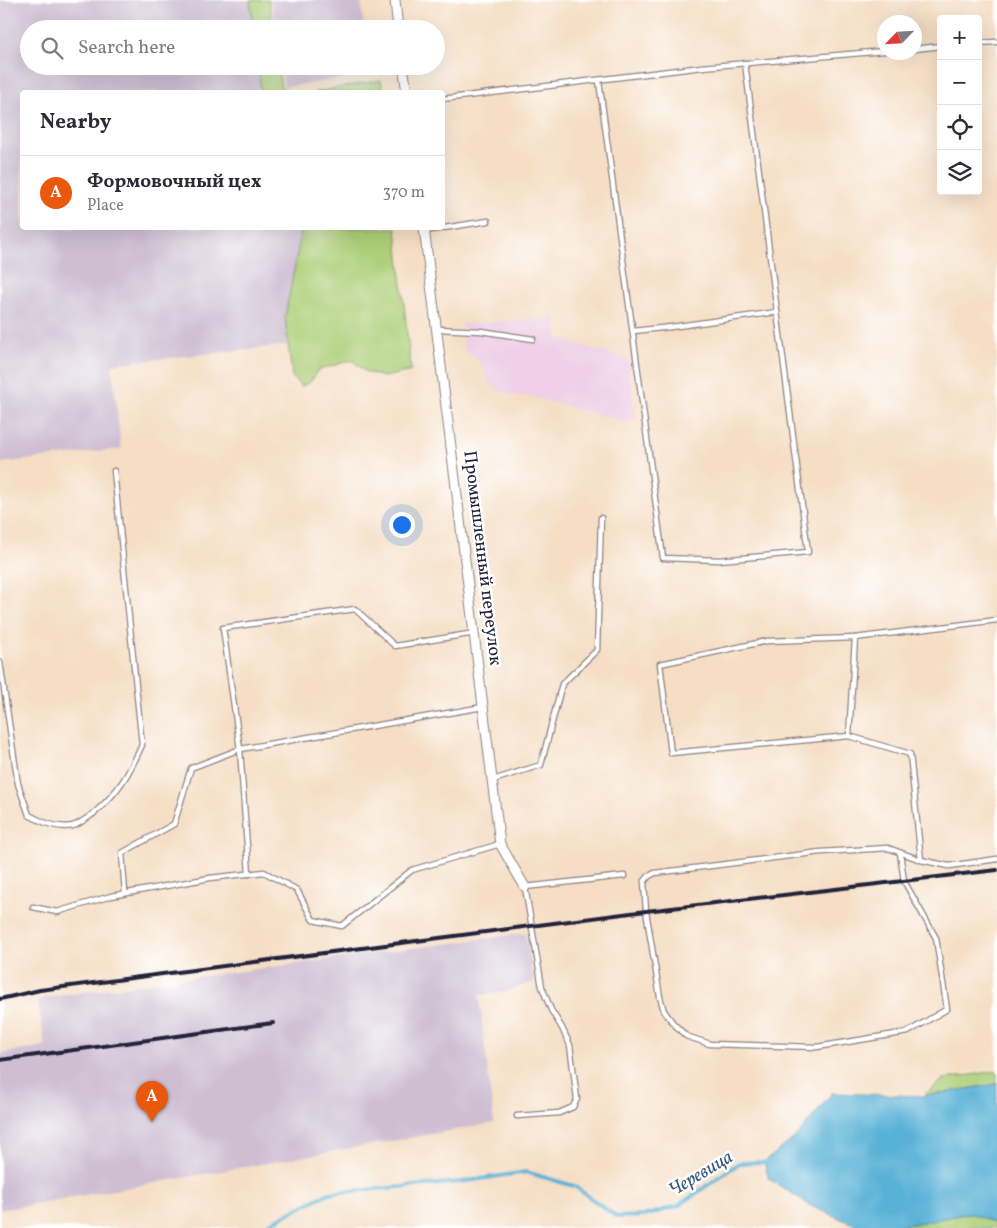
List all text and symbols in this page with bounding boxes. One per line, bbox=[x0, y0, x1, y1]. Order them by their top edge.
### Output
north arrow bbox=[877, 15, 922, 60]
map controls bbox=[937, 15, 982, 195]
button: + bbox=[937, 15, 982, 60]
search box bbox=[20, 20, 445, 75]
icon: search bbox=[38, 34, 66, 62]
text: Search here bbox=[78, 35, 175, 61]
button: − bbox=[937, 60, 982, 105]
button: locate bbox=[937, 105, 982, 150]
text: Nearby bbox=[40, 108, 111, 137]
button: layers bbox=[937, 150, 982, 195]
text: Формовочный цех bbox=[87, 169, 261, 195]
text: A bbox=[50, 182, 62, 204]
text: 370 m bbox=[383, 182, 425, 204]
text: Place bbox=[87, 195, 124, 217]
street label: Промышленный переулок bbox=[456, 449, 508, 667]
your location bbox=[389, 512, 415, 538]
pin: A bbox=[136, 1081, 168, 1122]
water label: Черевица bbox=[664, 1145, 738, 1203]

